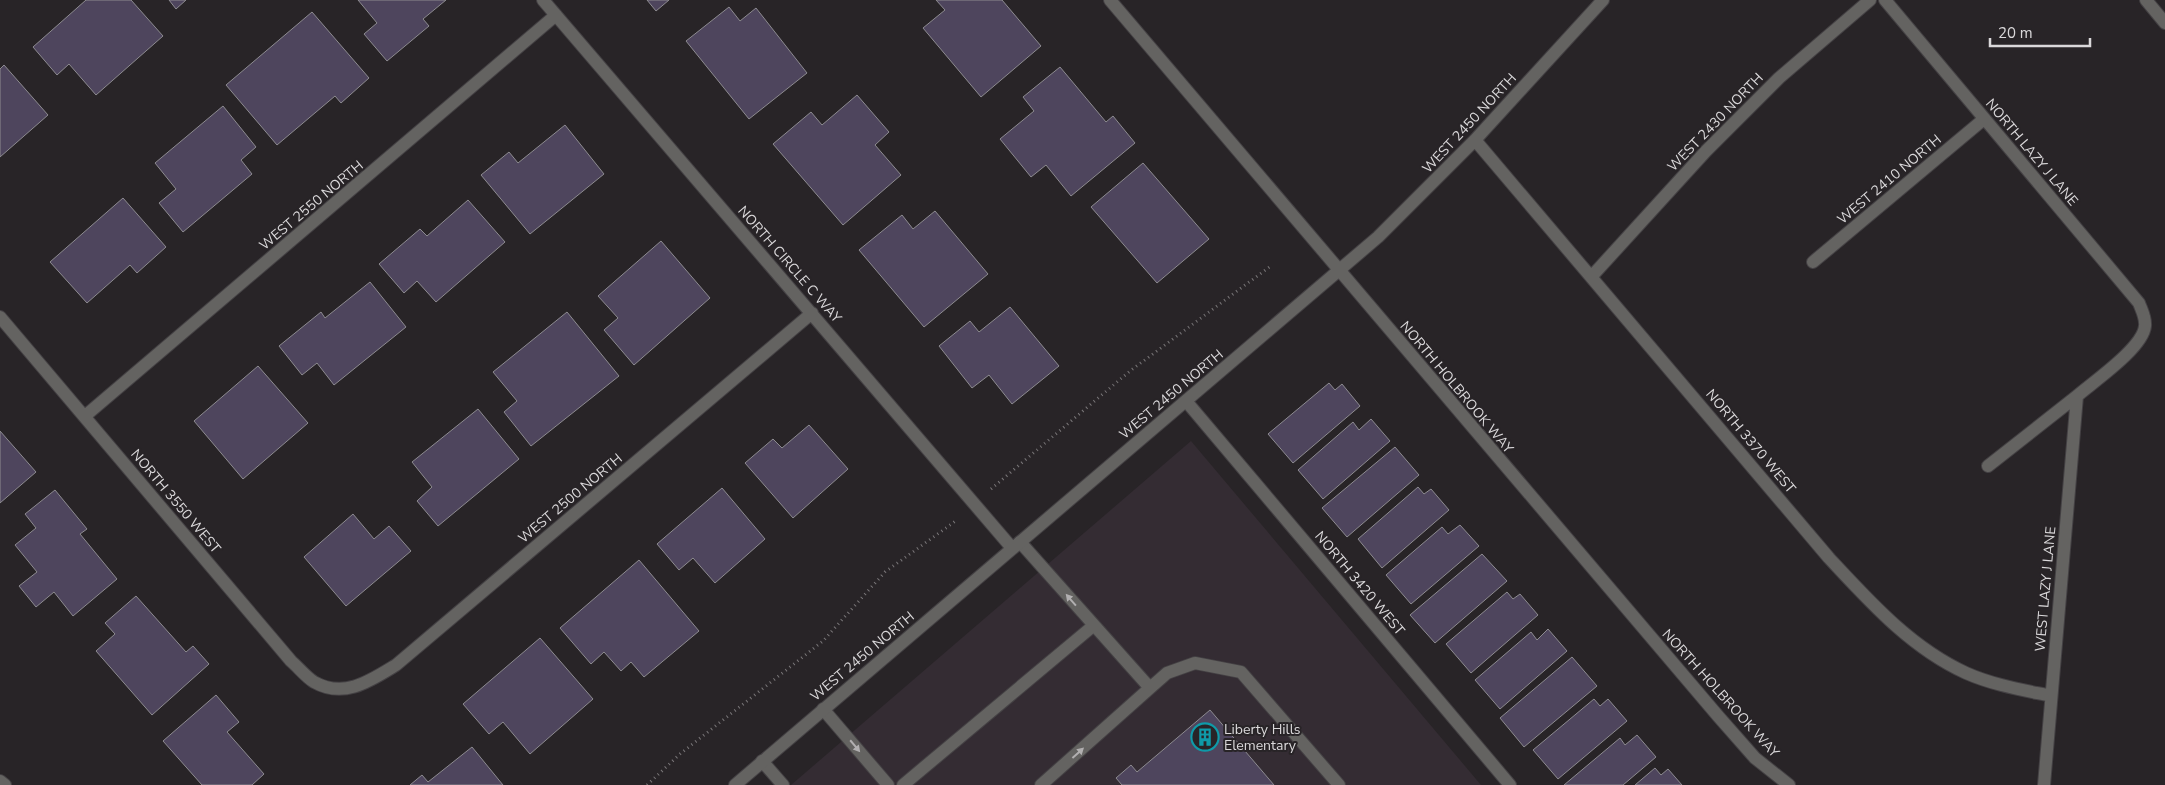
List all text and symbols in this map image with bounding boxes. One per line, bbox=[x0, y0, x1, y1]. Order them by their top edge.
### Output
scale bar bbox=[1990, 15, 2090, 47]
text: 20 m bbox=[1998, 23, 2033, 43]
street label: WEST 2450 NORTH bbox=[1418, 69, 1521, 177]
street label: WEST 2430 NORTH bbox=[1663, 69, 1767, 176]
street label: NORTH LAZY J LANE bbox=[1981, 95, 2082, 210]
street label: WEST 2410 NORTH bbox=[1833, 130, 1945, 229]
street label: WEST 2550 NORTH bbox=[255, 156, 367, 255]
street label: NORTH CIRCLE C WAY bbox=[733, 202, 846, 327]
street label: NORTH HOLBROOK WAY bbox=[1396, 317, 1518, 458]
street label: WEST 2450 NORTH bbox=[1115, 345, 1227, 444]
street label: NORTH 3370 WEST bbox=[1701, 385, 1800, 498]
street label: NORTH 3550 WEST bbox=[126, 445, 225, 558]
street label: WEST 2500 NORTH bbox=[514, 449, 626, 548]
street label: WEST LAZY J LANE bbox=[2031, 526, 2060, 652]
street label: NORTH 3420 WEST bbox=[1310, 527, 1409, 640]
one-way arrow bbox=[1065, 594, 1076, 607]
street label: WEST 2450 NORTH bbox=[806, 607, 918, 706]
street label: NORTH HOLBROOK WAY bbox=[1658, 625, 1784, 762]
place label: Liberty Hills Elementary bbox=[1224, 720, 1301, 755]
building icon: Liberty Hills Elementary bbox=[1190, 722, 1220, 752]
one-way arrow bbox=[850, 739, 861, 752]
one-way arrow bbox=[1071, 747, 1084, 758]

